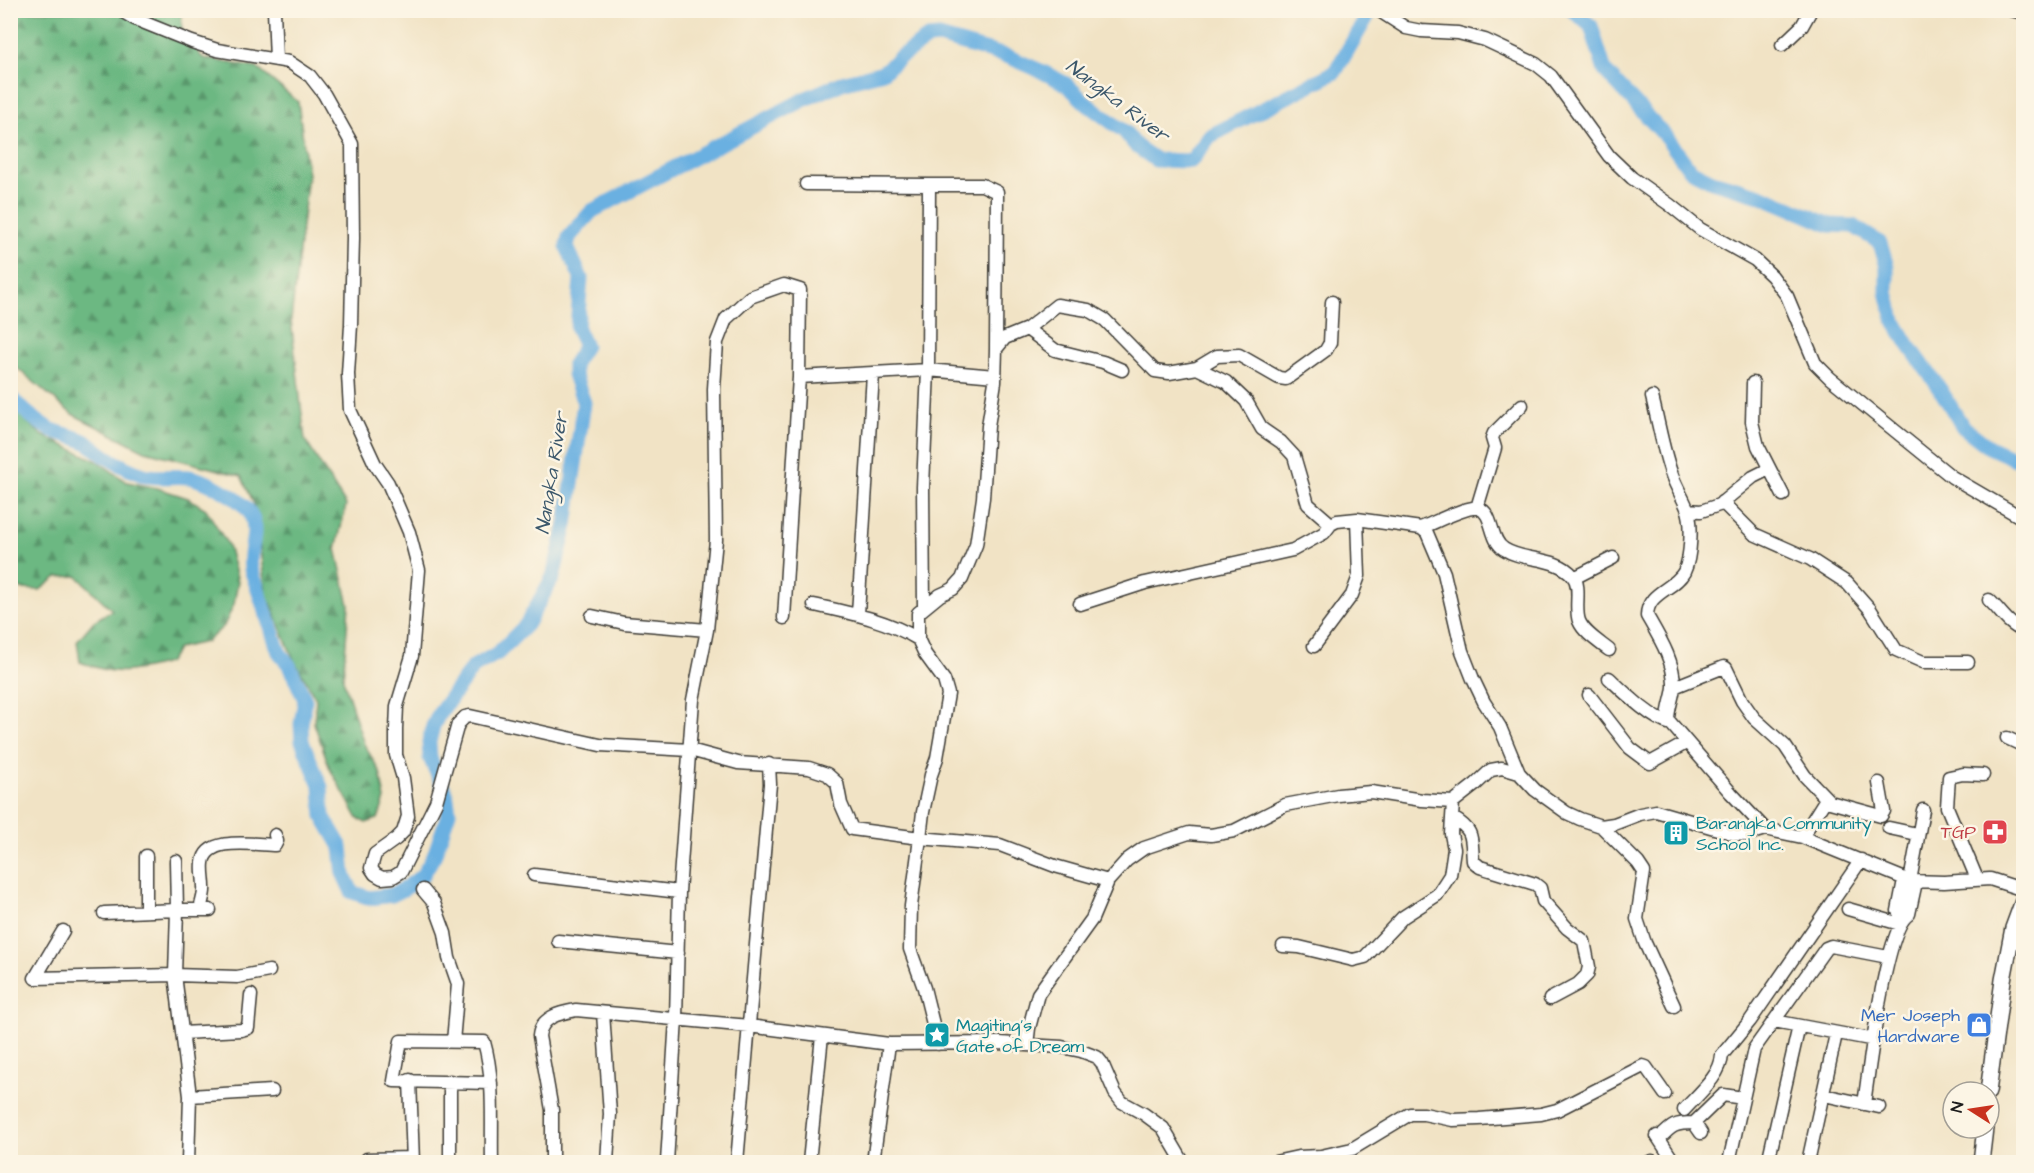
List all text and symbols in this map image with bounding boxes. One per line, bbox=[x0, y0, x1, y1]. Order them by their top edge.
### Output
water label: Nangka River bbox=[1059, 53, 1177, 151]
water label: Nangka River bbox=[529, 408, 577, 536]
place label: Barangka Community School Inc. bbox=[1696, 811, 1872, 857]
pharmacy icon: TGP bbox=[1980, 817, 2010, 847]
building icon: Barangka Community School Inc. bbox=[1661, 818, 1691, 848]
place label: TGP bbox=[1941, 820, 1977, 845]
place label: Mer Joseph Hardware bbox=[1861, 1003, 1960, 1049]
shop icon: Mer Joseph Hardware bbox=[1964, 1010, 1994, 1040]
place label: Magiting's Gate of Dream bbox=[956, 1013, 1084, 1059]
place icon: Magiting's Gate of Dream bbox=[922, 1020, 952, 1050]
north arrow bbox=[1941, 1080, 2001, 1140]
text: N bbox=[1946, 1100, 1969, 1114]

